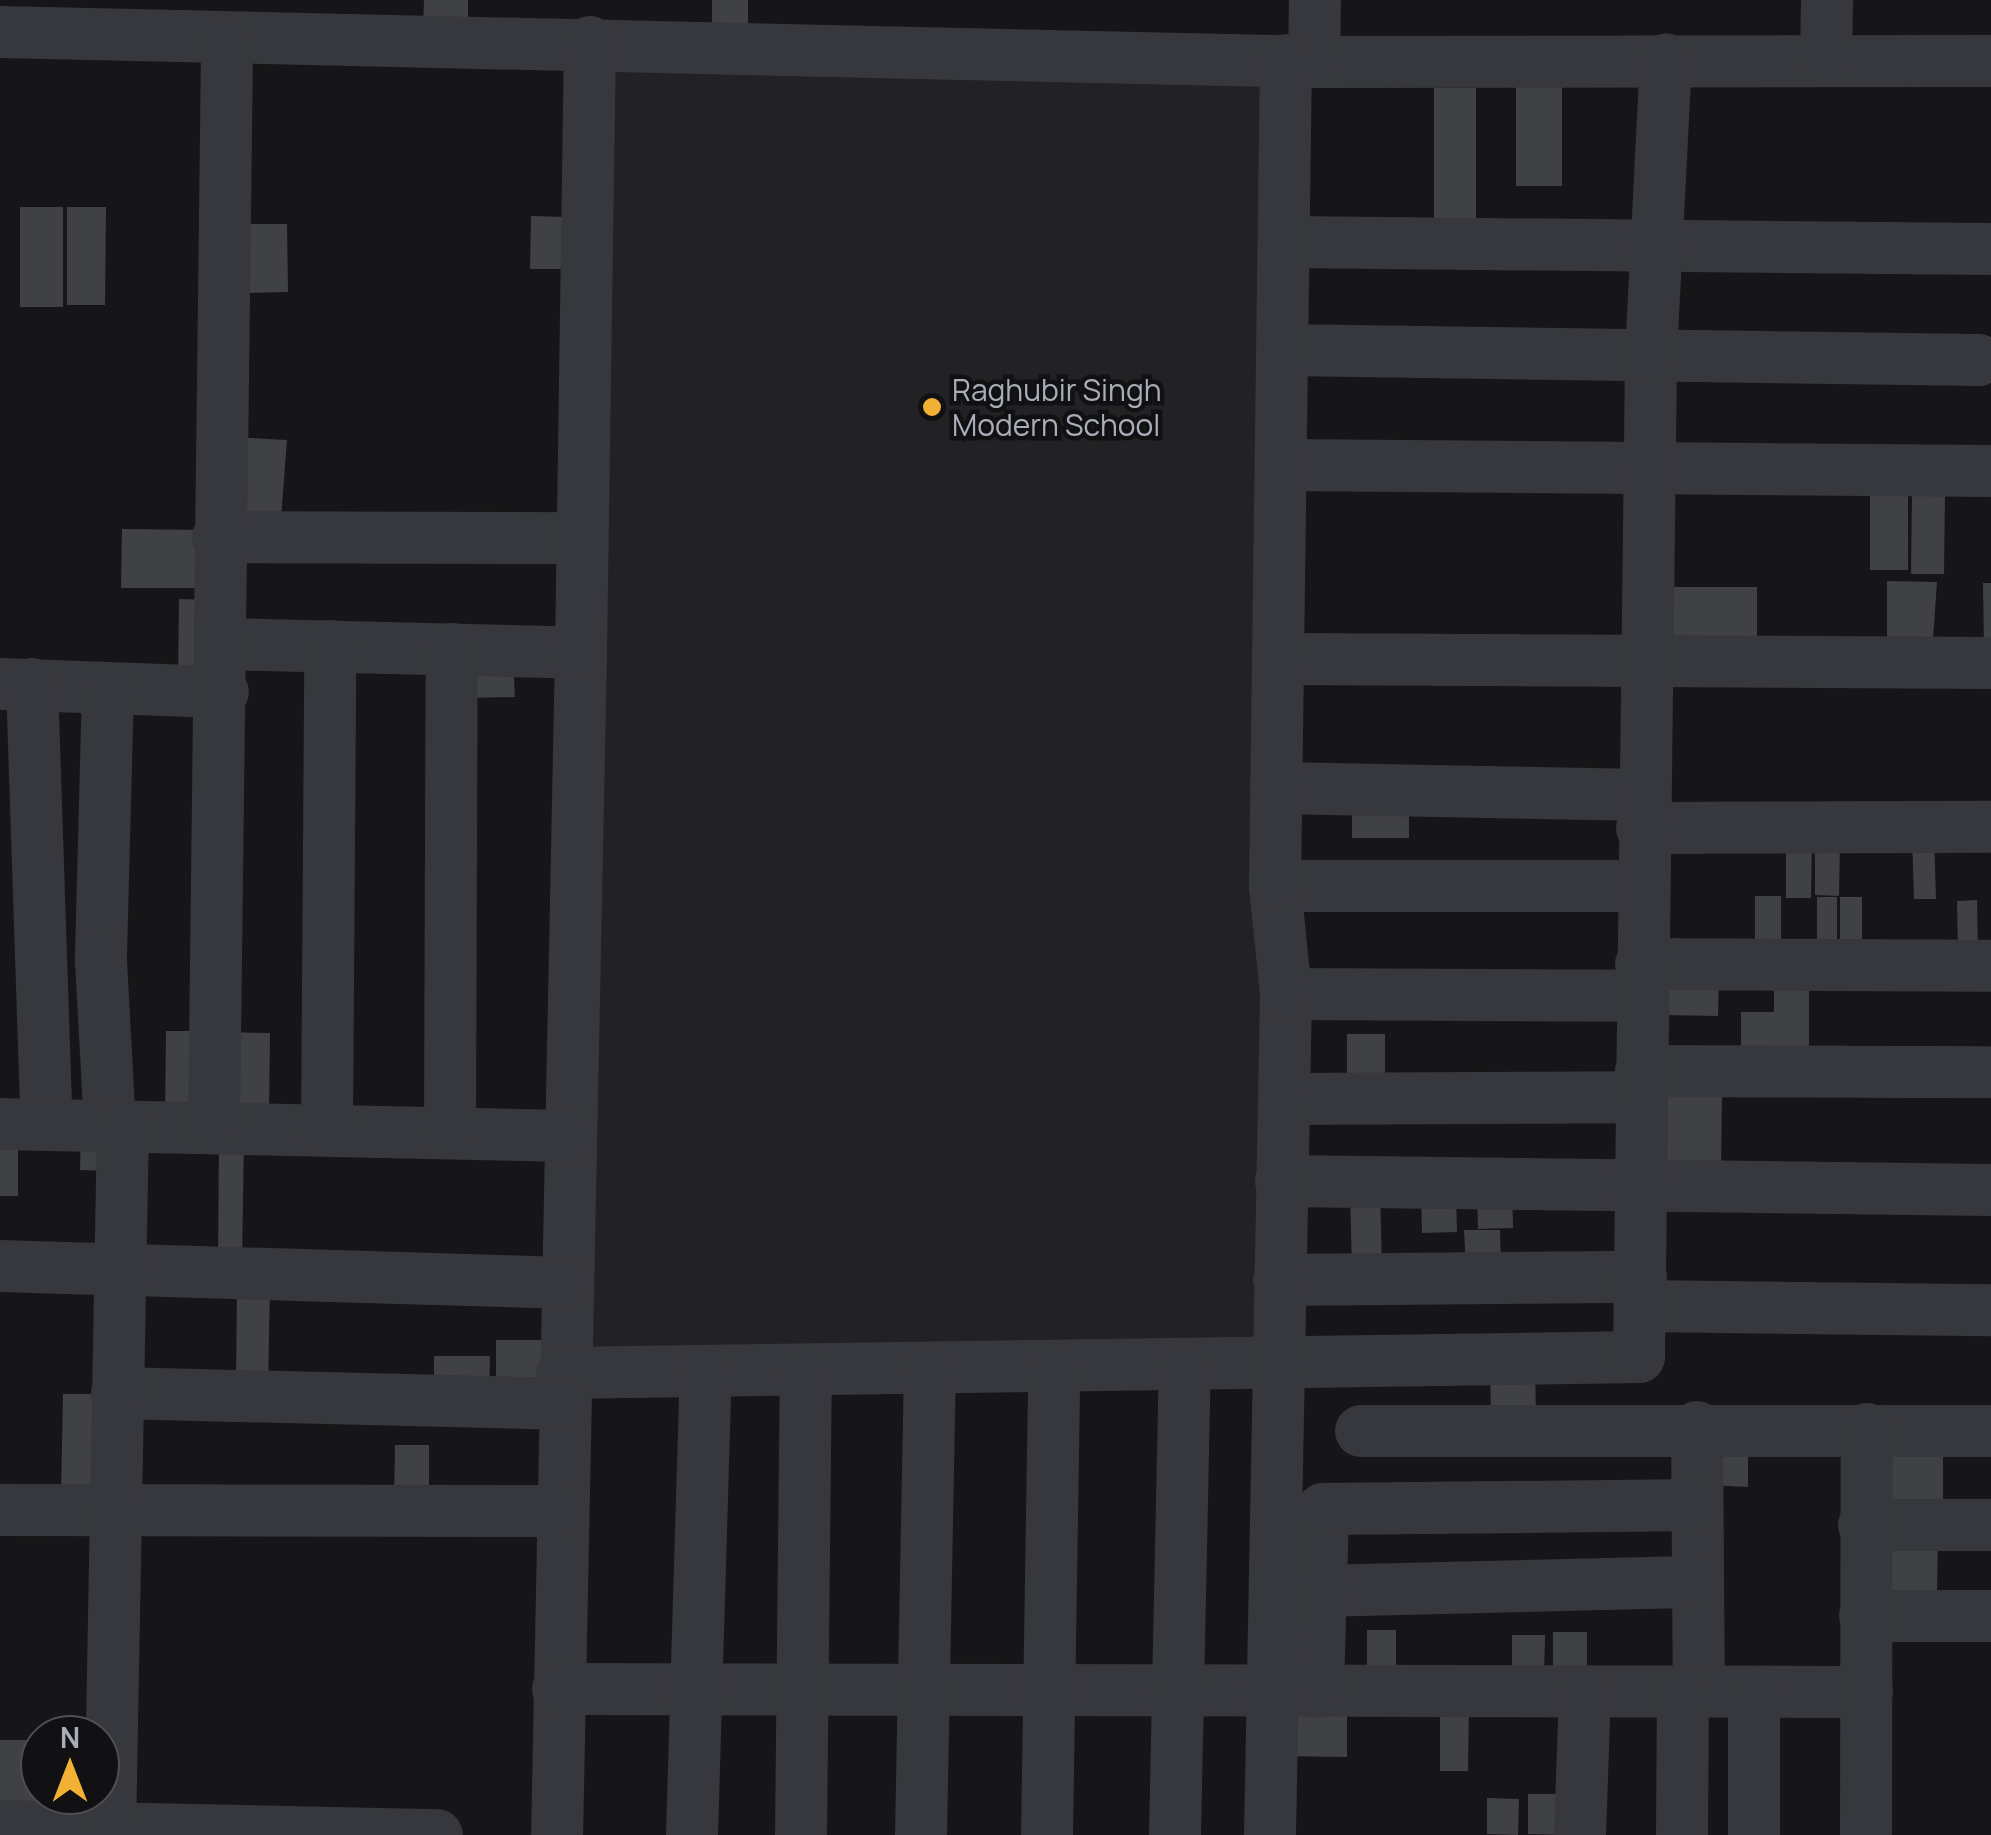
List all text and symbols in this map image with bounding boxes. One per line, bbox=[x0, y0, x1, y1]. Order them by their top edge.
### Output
place label: Raghubir Singh Modern School bbox=[952, 372, 1161, 442]
marker: Raghubir Singh Modern School bbox=[921, 396, 943, 418]
north arrow bbox=[20, 1715, 120, 1815]
text: N bbox=[60, 1718, 80, 1756]

